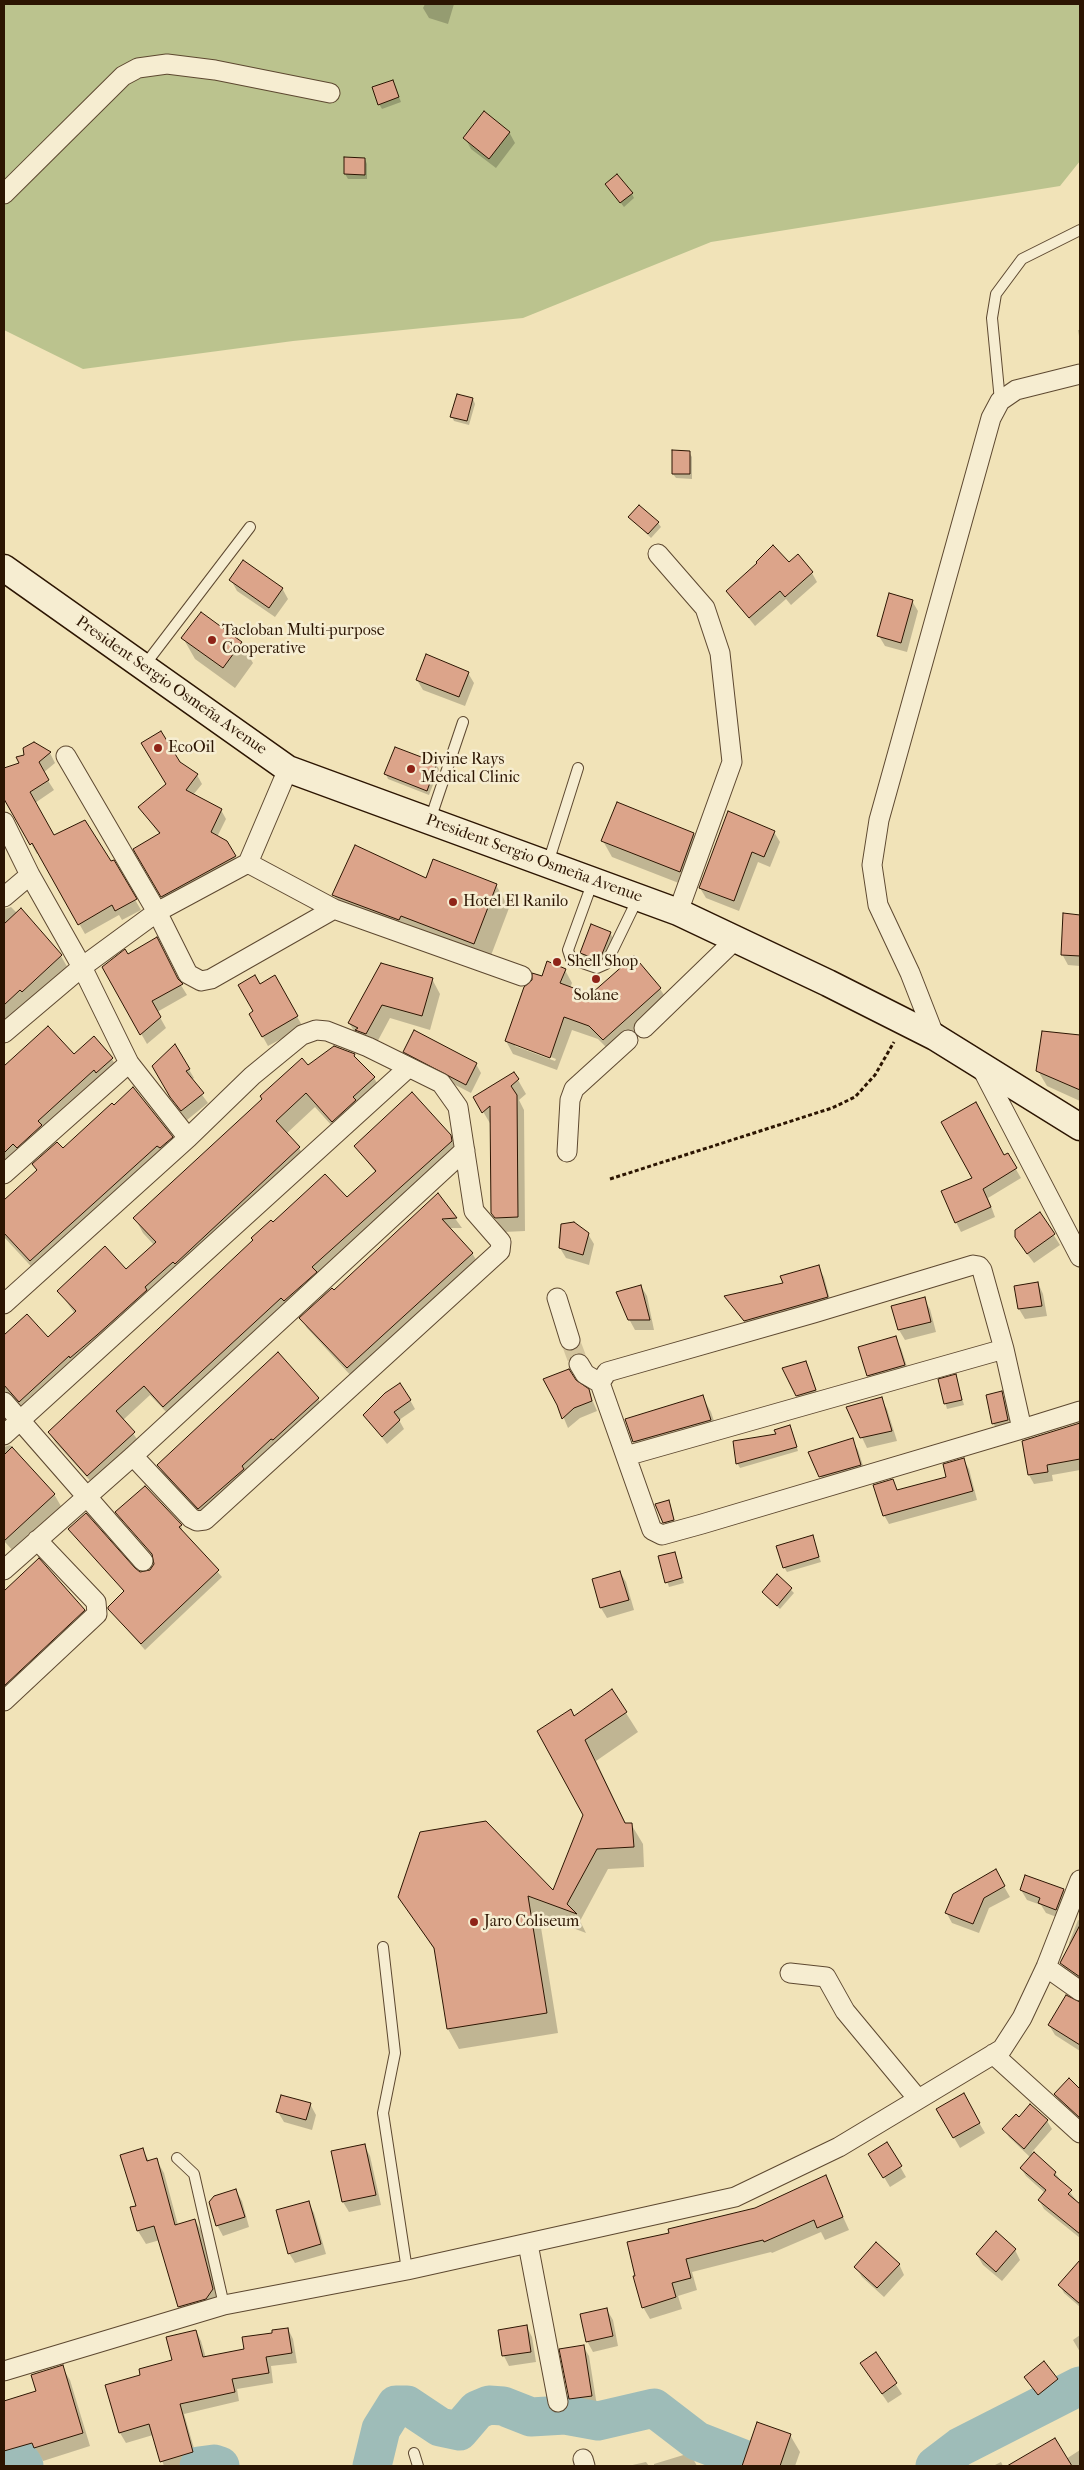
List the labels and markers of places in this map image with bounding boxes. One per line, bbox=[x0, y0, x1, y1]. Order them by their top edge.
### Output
place label: Tacloban Multi-purpose Cooperative bbox=[222, 621, 385, 659]
marker: Tacloban Multi-purpose Cooperative bbox=[206, 634, 218, 646]
place label: EcoOil bbox=[168, 738, 215, 758]
marker: EcoOil bbox=[152, 742, 164, 754]
place label: Divine Rays Medical Clinic bbox=[421, 750, 520, 788]
marker: Divine Rays Medical Clinic bbox=[405, 763, 417, 775]
place label: Hotel El Ranilo bbox=[463, 892, 568, 912]
marker: Hotel El Ranilo bbox=[447, 896, 459, 908]
place label: Shell Shop bbox=[567, 952, 638, 972]
marker: Shell Shop bbox=[551, 956, 563, 968]
marker: Solane bbox=[590, 973, 602, 985]
place label: Solane bbox=[573, 986, 619, 1006]
place label: Jaro Coliseum bbox=[484, 1912, 579, 1932]
marker: Jaro Coliseum bbox=[468, 1916, 480, 1928]

